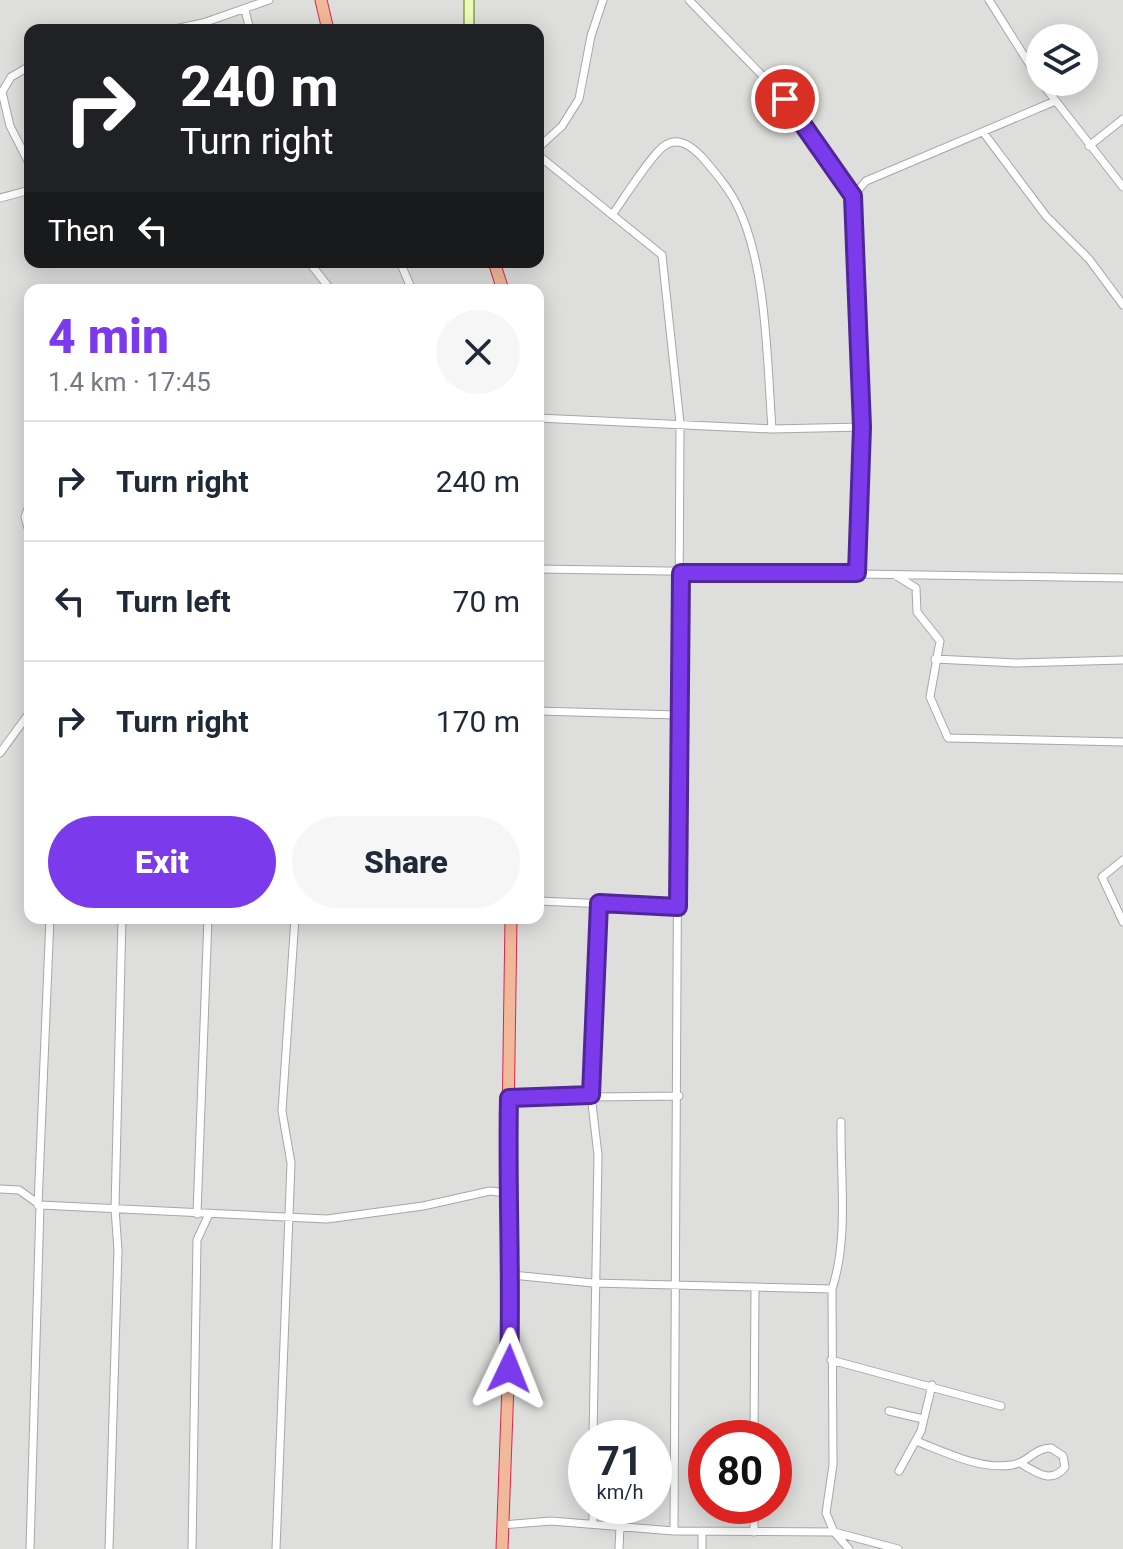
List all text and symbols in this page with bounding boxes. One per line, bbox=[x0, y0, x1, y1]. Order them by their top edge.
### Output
map controls bbox=[1026, 24, 1098, 96]
button: layers bbox=[1026, 24, 1098, 96]
text: 240 m bbox=[180, 54, 339, 120]
icon: right bbox=[48, 56, 152, 160]
pin bbox=[751, 65, 819, 133]
icon: arrive bbox=[763, 77, 807, 121]
text: Turn right bbox=[180, 121, 333, 163]
icon: left bbox=[131, 208, 175, 252]
text: Then bbox=[48, 213, 115, 248]
text: 4 min bbox=[48, 308, 169, 365]
button: close bbox=[436, 310, 520, 394]
text: 1.4 km · 17:45 bbox=[48, 367, 211, 397]
icon: right bbox=[48, 459, 92, 503]
text: Turn right bbox=[116, 464, 249, 499]
text: 240 m bbox=[436, 464, 520, 499]
icon: left bbox=[48, 579, 92, 623]
text: Turn left bbox=[116, 584, 231, 619]
text: 70 m bbox=[453, 584, 520, 619]
icon: right bbox=[48, 699, 92, 743]
text: Turn right bbox=[116, 704, 249, 739]
text: 170 m bbox=[436, 704, 520, 739]
button: Exit bbox=[48, 816, 276, 908]
button: Share bbox=[292, 816, 520, 908]
position arrow bbox=[467, 1327, 551, 1411]
speed limit sign: 80 bbox=[688, 1420, 792, 1524]
text: 71 bbox=[597, 1438, 643, 1485]
text: km/h bbox=[597, 1480, 643, 1504]

